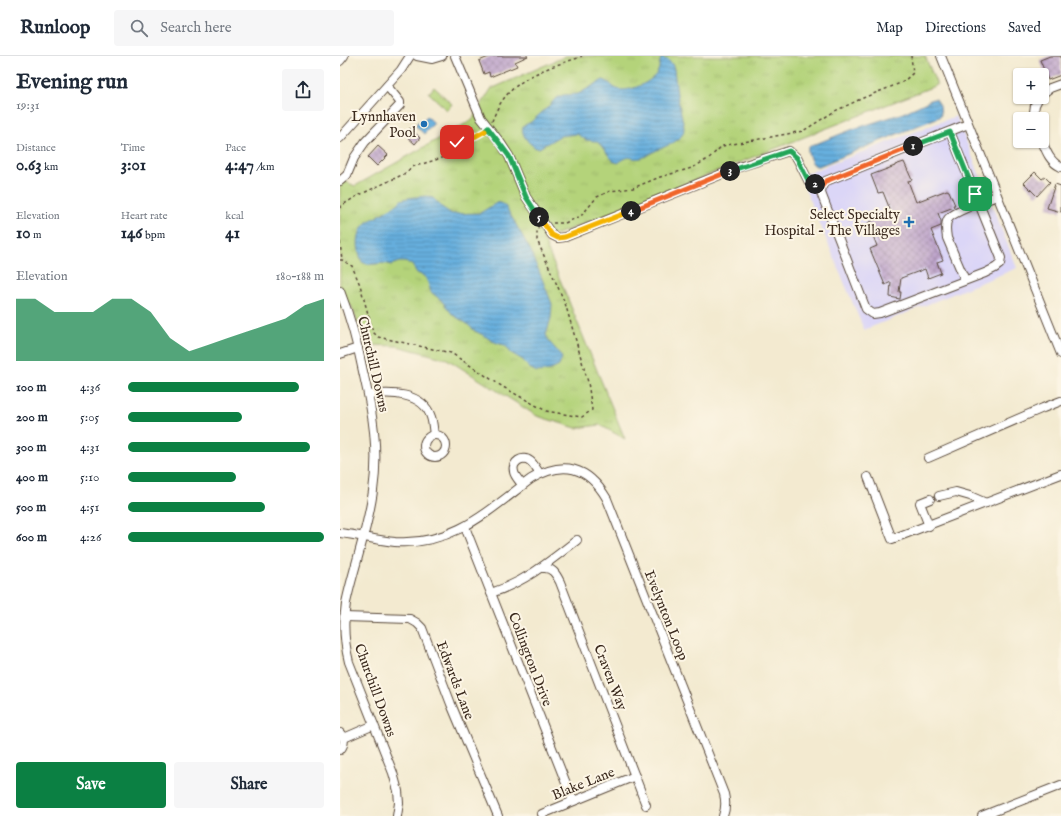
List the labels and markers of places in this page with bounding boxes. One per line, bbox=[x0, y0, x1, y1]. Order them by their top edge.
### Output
place label: Lynnhaven Pool bbox=[351, 108, 417, 142]
marker: Lynnhaven Pool bbox=[419, 119, 429, 129]
pin bbox=[440, 125, 474, 159]
pin: 1 bbox=[903, 136, 923, 156]
pin: 3 bbox=[720, 161, 740, 181]
pin: 2 bbox=[805, 174, 825, 194]
pin bbox=[958, 177, 992, 211]
pin: 4 bbox=[621, 201, 641, 221]
place label: Select Specialty Hospital - The Villages bbox=[764, 206, 900, 240]
pin: 5 bbox=[529, 207, 549, 227]
marker: Select Specialty Hospital - The Villages bbox=[903, 216, 915, 228]

